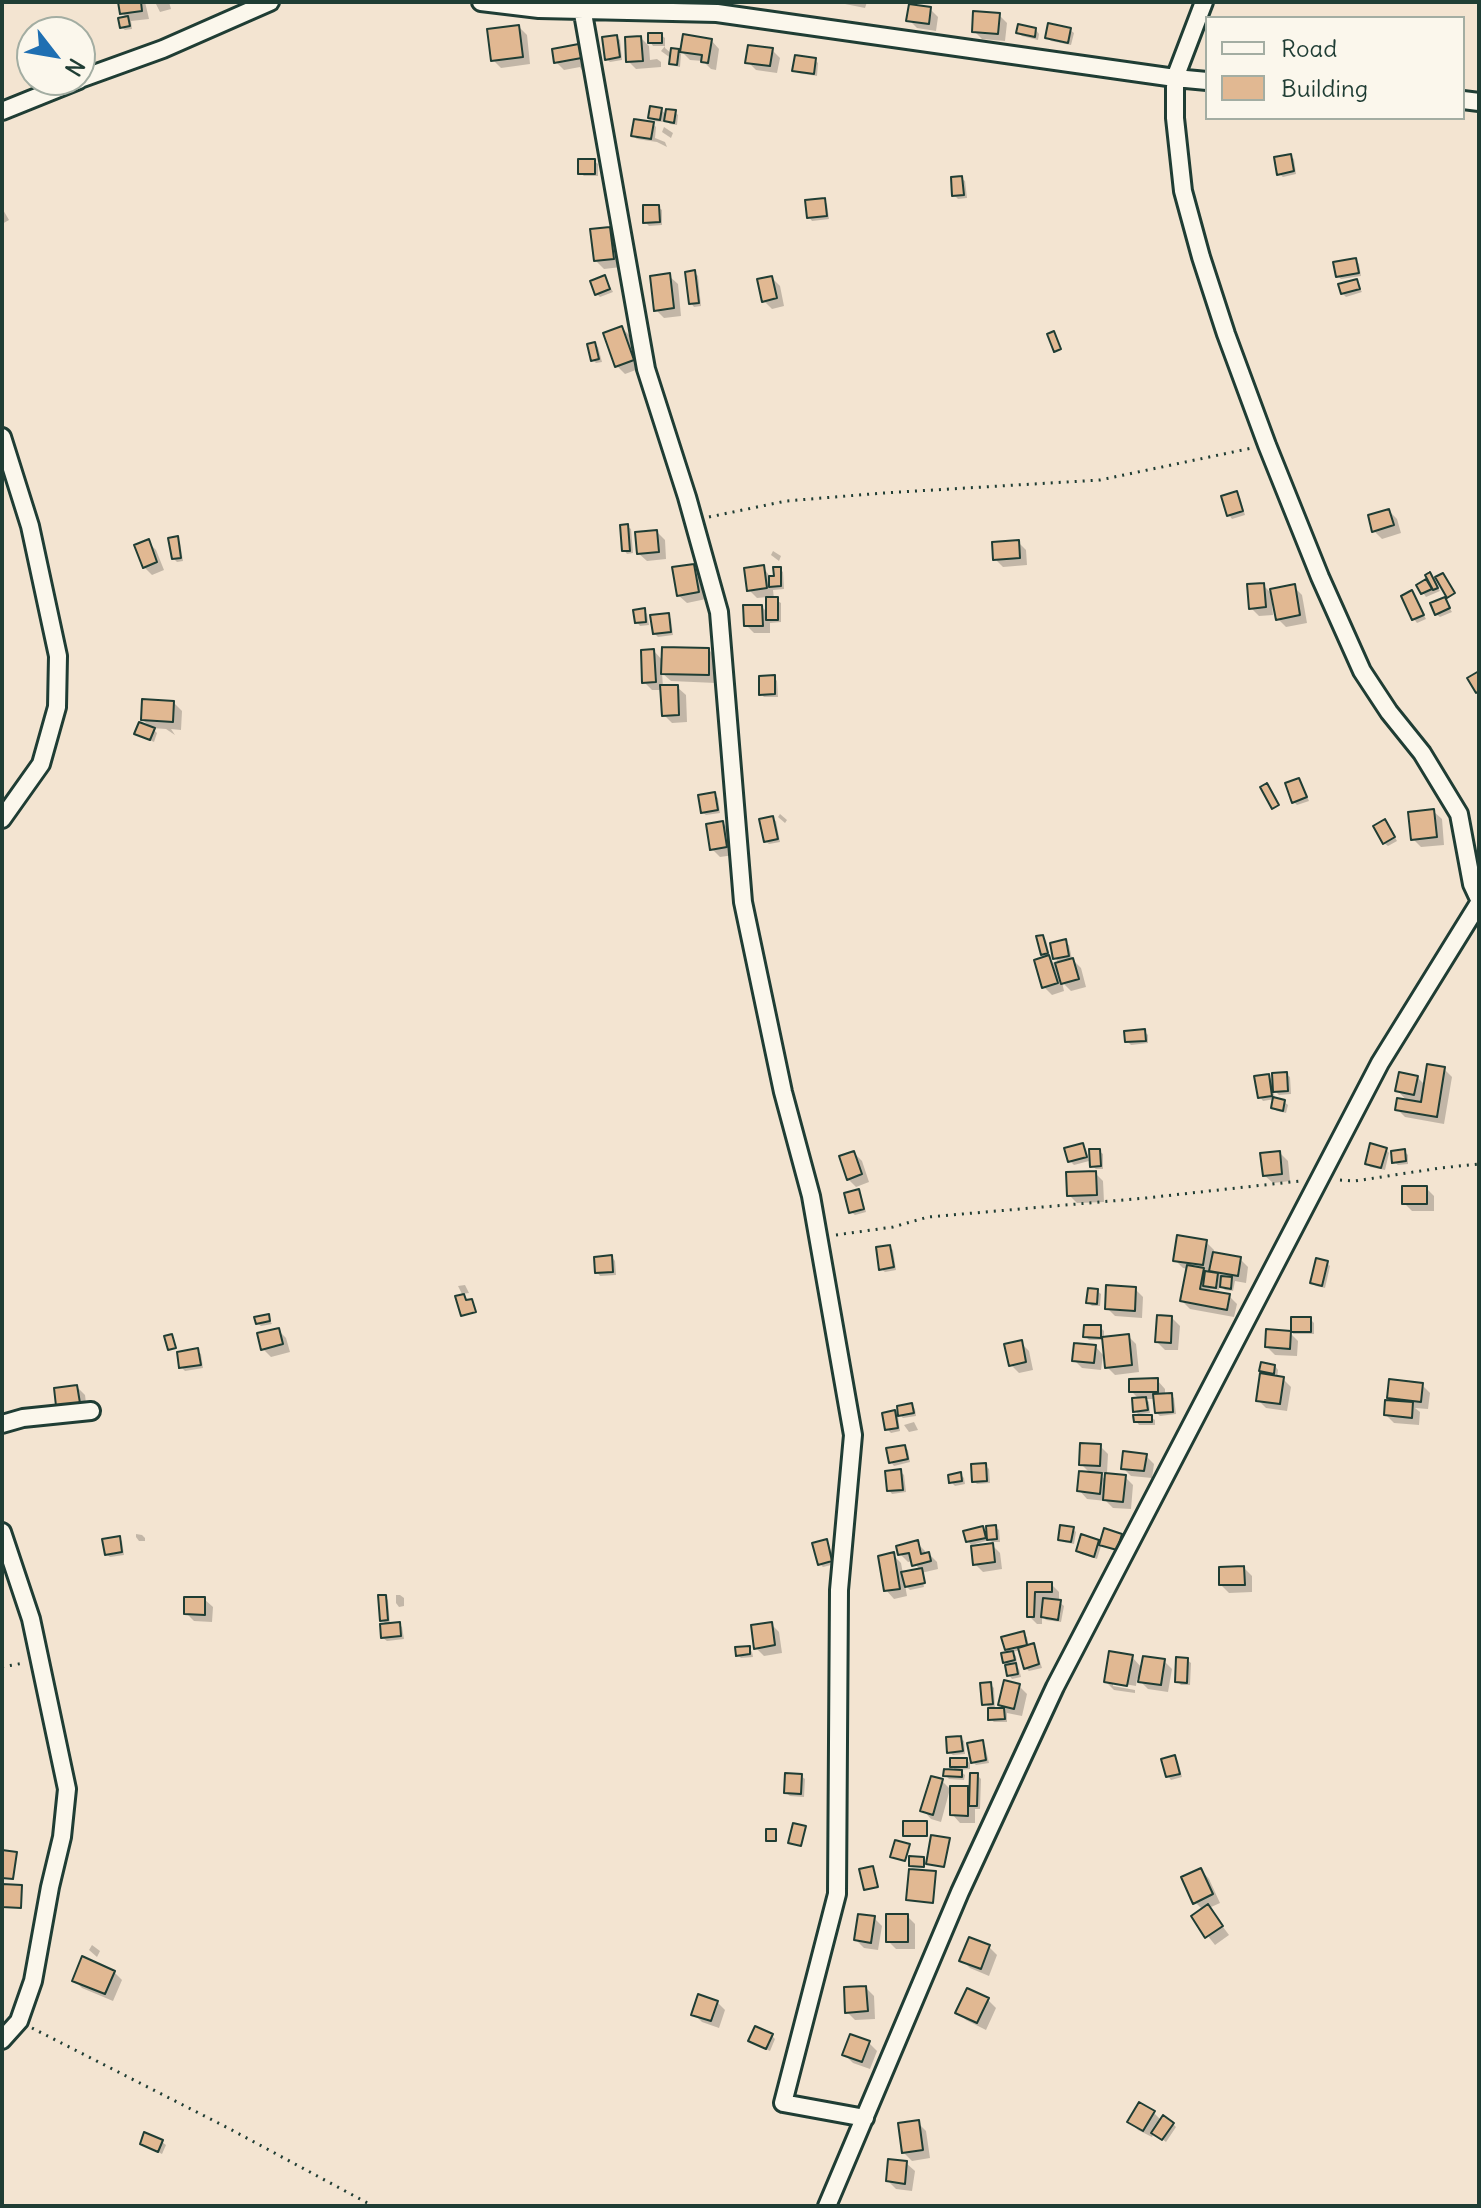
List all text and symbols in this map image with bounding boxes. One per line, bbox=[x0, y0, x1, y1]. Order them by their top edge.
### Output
north arrow bbox=[16, 16, 96, 96]
legend bbox=[1205, 16, 1465, 120]
text: Road bbox=[1281, 33, 1337, 63]
text: N bbox=[59, 54, 91, 81]
text: Building bbox=[1281, 73, 1368, 103]

